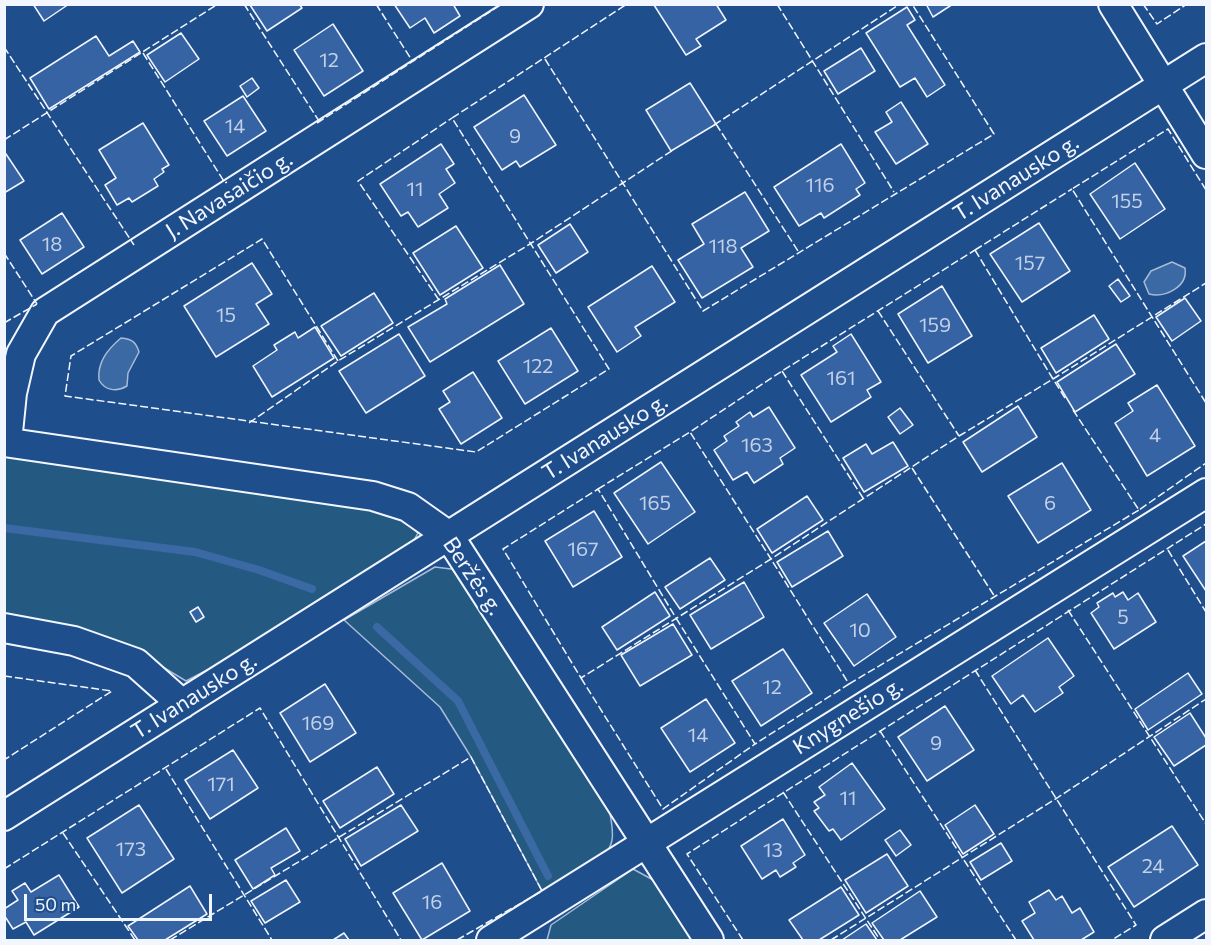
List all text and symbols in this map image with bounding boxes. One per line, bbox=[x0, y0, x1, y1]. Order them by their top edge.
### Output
house number: 12 bbox=[319, 48, 339, 72]
house number: 14 bbox=[225, 114, 245, 138]
house number: 9 bbox=[509, 124, 521, 148]
street label: T. Ivanausko g. bbox=[948, 129, 1084, 227]
street label: J. Navasaičio g. bbox=[161, 146, 297, 244]
house number: 116 bbox=[805, 173, 835, 197]
house number: 11 bbox=[406, 177, 424, 201]
house number: 155 bbox=[1111, 189, 1143, 213]
house number: 18 bbox=[42, 232, 62, 256]
house number: 118 bbox=[708, 234, 738, 258]
house number: 157 bbox=[1015, 251, 1045, 275]
house number: 15 bbox=[216, 303, 236, 327]
house number: 159 bbox=[919, 313, 951, 337]
house number: 122 bbox=[523, 354, 553, 378]
house number: 161 bbox=[826, 366, 856, 390]
street label: T. Ivanausko g. bbox=[537, 388, 673, 486]
house number: 4 bbox=[1149, 423, 1161, 447]
house number: 163 bbox=[741, 433, 773, 457]
house number: 165 bbox=[639, 491, 671, 515]
house number: 6 bbox=[1044, 491, 1056, 515]
street label: Beržės g. bbox=[437, 532, 509, 620]
house number: 167 bbox=[567, 537, 599, 561]
house number: 5 bbox=[1117, 605, 1129, 629]
house number: 10 bbox=[849, 618, 871, 642]
street label: T. Ivanausko g. bbox=[126, 647, 262, 745]
street label: Knygnešio g. bbox=[788, 672, 908, 760]
house number: 12 bbox=[762, 675, 782, 699]
house number: 169 bbox=[302, 711, 334, 735]
house number: 14 bbox=[688, 723, 708, 747]
house number: 9 bbox=[930, 731, 942, 755]
house number: 171 bbox=[207, 772, 235, 796]
house number: 11 bbox=[839, 786, 857, 810]
house number: 173 bbox=[116, 837, 146, 861]
house number: 13 bbox=[763, 838, 783, 862]
house number: 24 bbox=[1142, 854, 1164, 878]
scale bar bbox=[27, 882, 214, 920]
house number: 16 bbox=[422, 890, 442, 914]
text: 50 m bbox=[35, 893, 76, 915]

